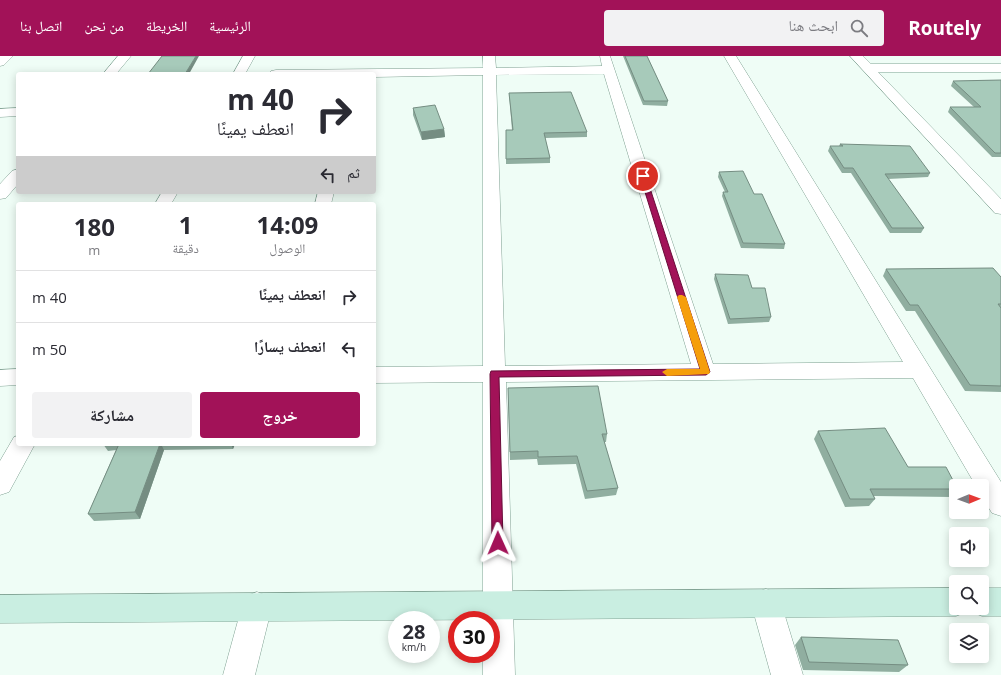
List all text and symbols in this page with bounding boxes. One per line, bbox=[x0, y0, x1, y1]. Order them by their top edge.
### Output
search box bbox=[604, 10, 884, 46]
text: ابحث هنا bbox=[788, 15, 838, 35]
text: Routely bbox=[908, 15, 981, 41]
text: اتصل بنا bbox=[20, 16, 62, 35]
text: من نحن bbox=[84, 16, 124, 35]
text: الخريطة bbox=[146, 16, 187, 35]
text: الرئيسية bbox=[209, 16, 251, 35]
icon: search bbox=[848, 17, 870, 39]
text: 40 m bbox=[227, 80, 294, 118]
icon: right bbox=[308, 88, 360, 140]
text: انعطف يمينًا bbox=[217, 116, 294, 140]
pin bbox=[626, 159, 660, 193]
text: ثم bbox=[347, 162, 360, 182]
icon: left bbox=[317, 164, 339, 186]
icon: arrive bbox=[632, 165, 654, 187]
text: 1 bbox=[179, 208, 193, 241]
text: 14:09 bbox=[257, 208, 318, 241]
text: 180 bbox=[74, 210, 115, 243]
text: دقيقة bbox=[173, 239, 199, 257]
text: الوصول bbox=[269, 239, 305, 257]
text: m bbox=[88, 241, 100, 259]
text: انعطف يمينًا bbox=[258, 284, 326, 304]
icon: right bbox=[338, 286, 360, 308]
text: 40 m bbox=[32, 287, 67, 307]
text: انعطف يسارًا bbox=[254, 336, 326, 356]
icon: left bbox=[338, 338, 360, 360]
text: 50 m bbox=[32, 339, 67, 359]
button: مشاركة bbox=[32, 392, 192, 438]
button: خروج bbox=[200, 392, 360, 438]
north arrow bbox=[949, 479, 989, 519]
map controls bbox=[949, 479, 989, 663]
position arrow bbox=[477, 522, 519, 564]
button: sound bbox=[949, 527, 989, 567]
button: search bbox=[949, 575, 989, 615]
speed limit sign: 30 bbox=[448, 611, 500, 663]
text: 28 bbox=[403, 618, 425, 645]
button: layers bbox=[949, 623, 989, 663]
text: km/h bbox=[402, 640, 426, 654]

